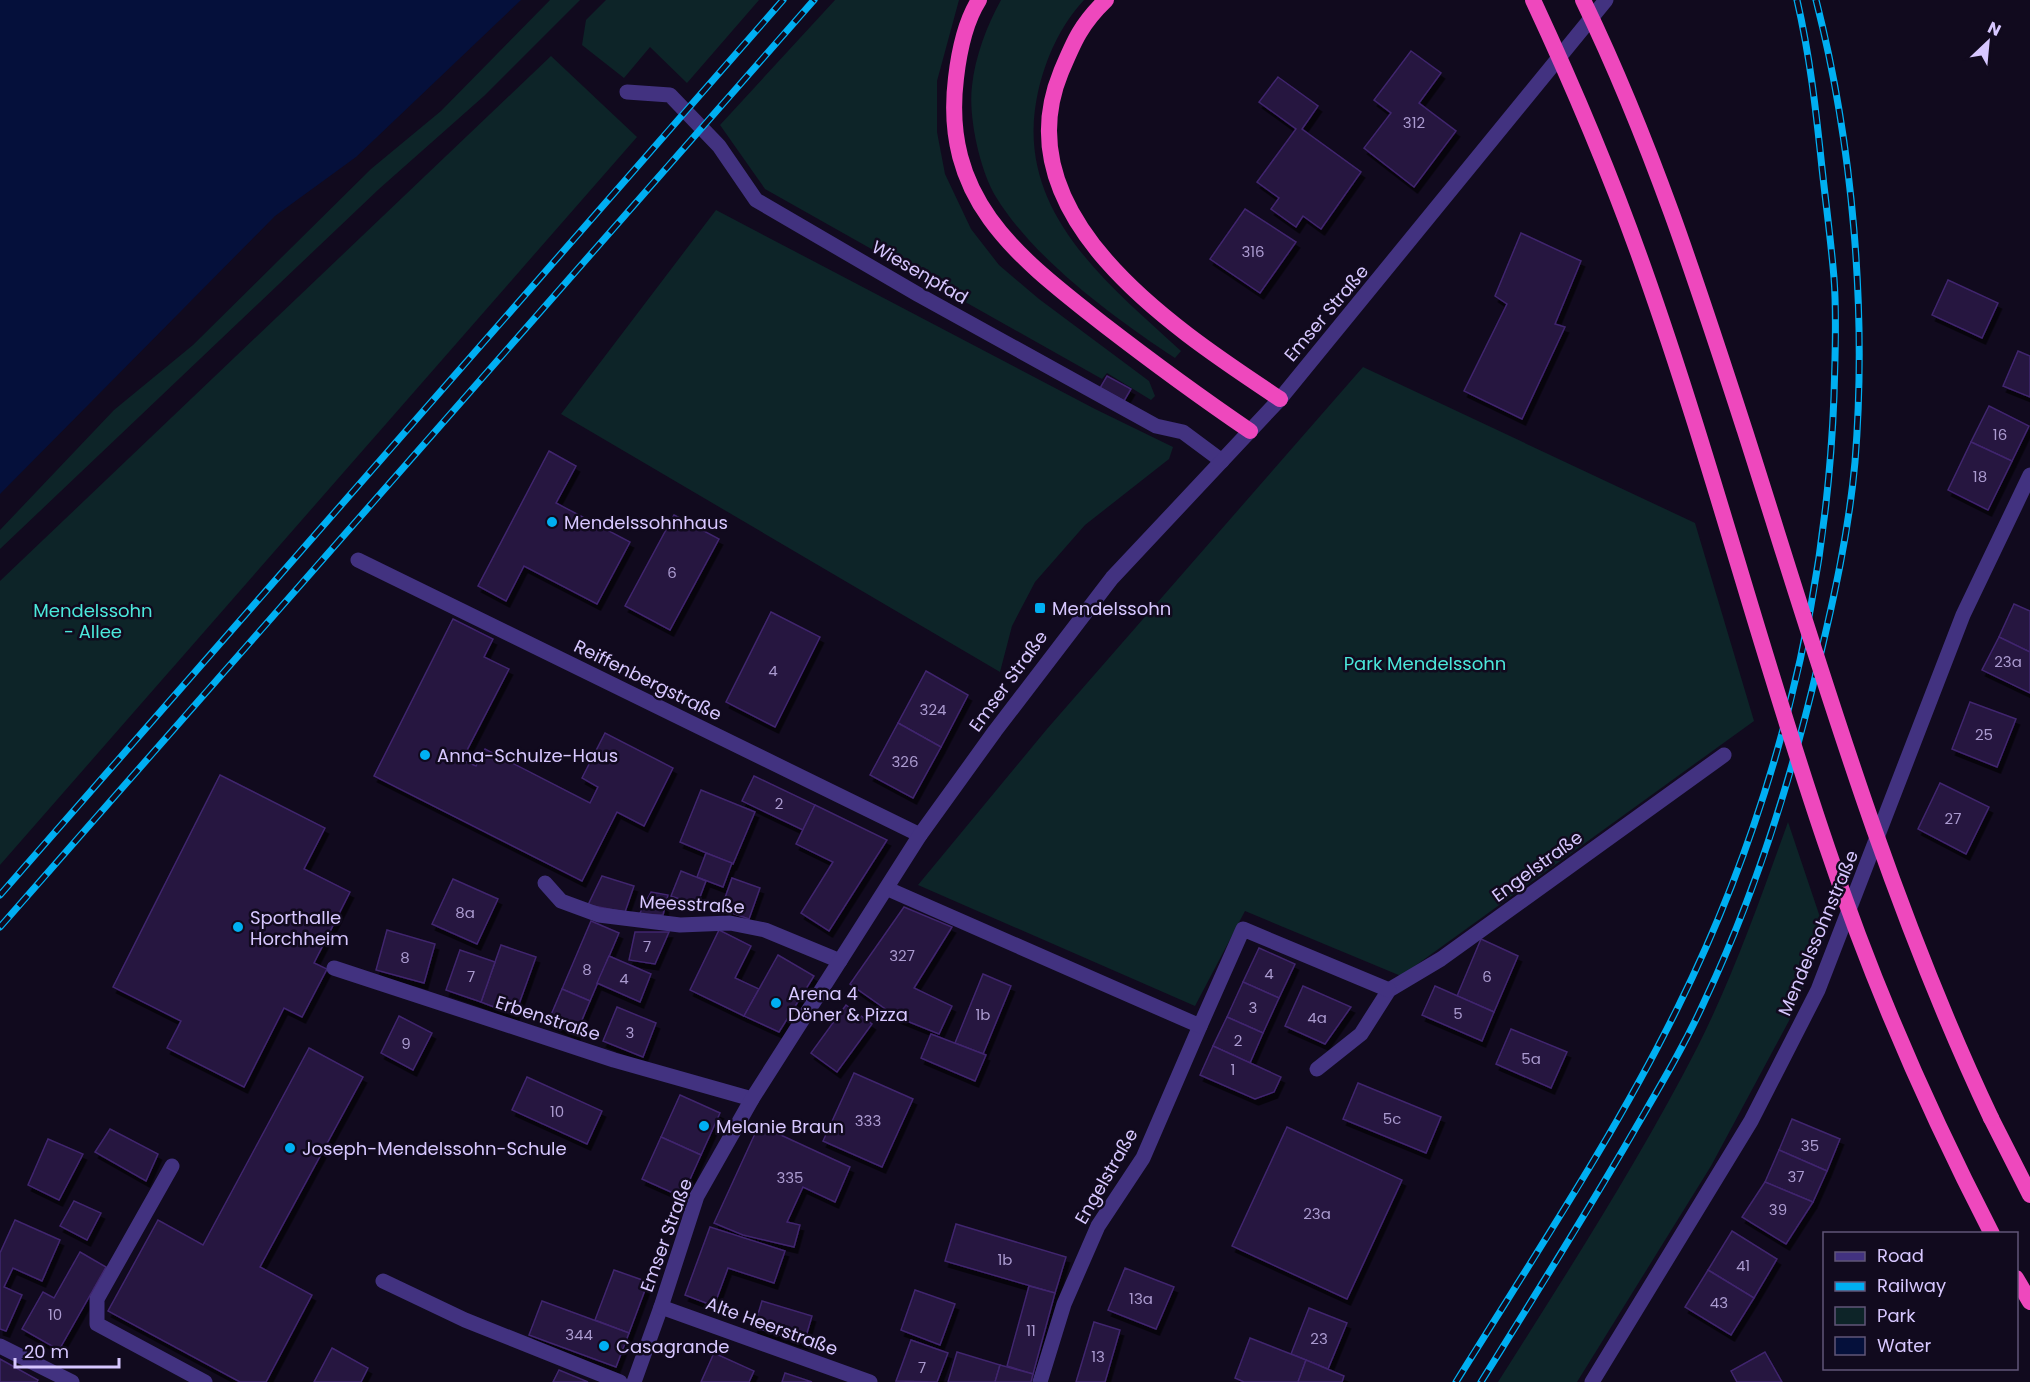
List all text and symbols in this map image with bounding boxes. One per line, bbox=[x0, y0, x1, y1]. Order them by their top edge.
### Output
north arrow bbox=[1958, 12, 2018, 72]
text: N bbox=[1984, 16, 2005, 42]
house number: 312 bbox=[1403, 112, 1425, 133]
street label: Wiesenpfad bbox=[867, 234, 973, 310]
house number: 316 bbox=[1241, 241, 1265, 262]
street label: Emser Straße bbox=[1278, 259, 1374, 367]
house number: 16 bbox=[1993, 424, 2007, 445]
house number: 18 bbox=[1973, 466, 1987, 487]
place label: Mendelssohnhaus bbox=[564, 510, 728, 535]
marker: Mendelssohnhaus bbox=[545, 515, 559, 529]
house number: 6 bbox=[667, 562, 677, 583]
place label: Mendelssohn bbox=[1052, 596, 1171, 621]
park label: Mendelssohn - Allee bbox=[33, 598, 153, 644]
marker: Mendelssohn bbox=[1033, 601, 1047, 615]
street label: Emser Straße bbox=[963, 625, 1053, 737]
street label: Reiffenbergstraße bbox=[570, 633, 726, 727]
park label: Park Mendelssohn bbox=[1344, 651, 1506, 676]
house number: 23a bbox=[1994, 651, 2022, 672]
house number: 4 bbox=[768, 660, 778, 681]
house number: 324 bbox=[920, 699, 946, 720]
house number: 25 bbox=[1975, 724, 1993, 745]
place label: Anna-Schulze-Haus bbox=[437, 743, 618, 768]
marker: Anna-Schulze-Haus bbox=[418, 748, 432, 762]
house number: 326 bbox=[892, 751, 919, 772]
house number: 2 bbox=[775, 793, 783, 814]
house number: 27 bbox=[1945, 808, 1961, 829]
street label: Engelstraße bbox=[1486, 825, 1588, 907]
street label: Mendelssohnstraße bbox=[1772, 846, 1864, 1020]
street label: Meesstraße bbox=[639, 889, 745, 919]
house number: 8a bbox=[455, 902, 475, 923]
place label: Sporthalle Horchheim bbox=[250, 905, 349, 951]
marker: Sporthalle Horchheim bbox=[231, 920, 245, 934]
house number: 7 bbox=[643, 936, 651, 957]
house number: 327 bbox=[889, 945, 915, 966]
house number: 8 bbox=[400, 947, 410, 968]
house number: 8 bbox=[582, 959, 592, 980]
house number: 4 bbox=[1264, 963, 1274, 984]
house number: 7 bbox=[467, 966, 475, 987]
house number: 6 bbox=[1482, 966, 1492, 987]
house number: 4 bbox=[619, 968, 629, 989]
place label: Arena 4 Döner & Pizza bbox=[788, 981, 908, 1027]
street label: Erbenstraße bbox=[492, 989, 604, 1047]
marker: Arena 4 Döner & Pizza bbox=[769, 996, 783, 1010]
house number: 3 bbox=[1249, 997, 1257, 1018]
house number: 5 bbox=[1453, 1003, 1463, 1024]
house number: 1b bbox=[976, 1004, 990, 1025]
house number: 4a bbox=[1307, 1007, 1327, 1028]
house number: 3 bbox=[626, 1022, 634, 1043]
house number: 2 bbox=[1234, 1030, 1242, 1051]
house number: 9 bbox=[401, 1033, 411, 1054]
house number: 5a bbox=[1521, 1048, 1541, 1069]
house number: 1 bbox=[1231, 1059, 1235, 1080]
house number: 10 bbox=[550, 1101, 564, 1122]
house number: 5c bbox=[1383, 1108, 1401, 1129]
house number: 333 bbox=[855, 1110, 881, 1131]
place label: Melanie Braun bbox=[716, 1114, 844, 1139]
marker: Melanie Braun bbox=[697, 1119, 711, 1133]
street label: Engelstraße bbox=[1068, 1124, 1144, 1228]
house number: 35 bbox=[1801, 1135, 1819, 1156]
place label: Joseph-Mendelssohn-Schule bbox=[302, 1136, 567, 1161]
marker: Joseph-Mendelssohn-Schule bbox=[283, 1141, 297, 1155]
house number: 37 bbox=[1787, 1166, 1805, 1187]
house number: 335 bbox=[776, 1167, 804, 1188]
street label: Emser Straße bbox=[634, 1175, 698, 1295]
house number: 39 bbox=[1769, 1199, 1787, 1220]
house number: 23a bbox=[1303, 1203, 1331, 1224]
legend bbox=[1823, 1232, 2018, 1370]
text: Road bbox=[1877, 1243, 1924, 1268]
house number: 1b bbox=[998, 1249, 1012, 1270]
house number: 41 bbox=[1736, 1255, 1750, 1276]
text: Railway bbox=[1877, 1273, 1946, 1298]
house number: 13a bbox=[1129, 1288, 1153, 1309]
street label: Alte Heerstraße bbox=[702, 1291, 842, 1361]
house number: 43 bbox=[1710, 1292, 1728, 1313]
text: Park bbox=[1877, 1303, 1916, 1328]
house number: 10 bbox=[48, 1304, 62, 1325]
house number: 11 bbox=[1026, 1320, 1036, 1341]
house number: 344 bbox=[565, 1324, 593, 1345]
house number: 23 bbox=[1310, 1328, 1328, 1349]
scale bar bbox=[15, 1331, 118, 1369]
text: Water bbox=[1877, 1333, 1931, 1358]
place label: Casagrande bbox=[616, 1334, 730, 1359]
text: 20 m bbox=[24, 1339, 69, 1364]
marker: Casagrande bbox=[597, 1339, 611, 1353]
house number: 13 bbox=[1091, 1346, 1105, 1367]
house number: 7 bbox=[918, 1357, 926, 1378]

